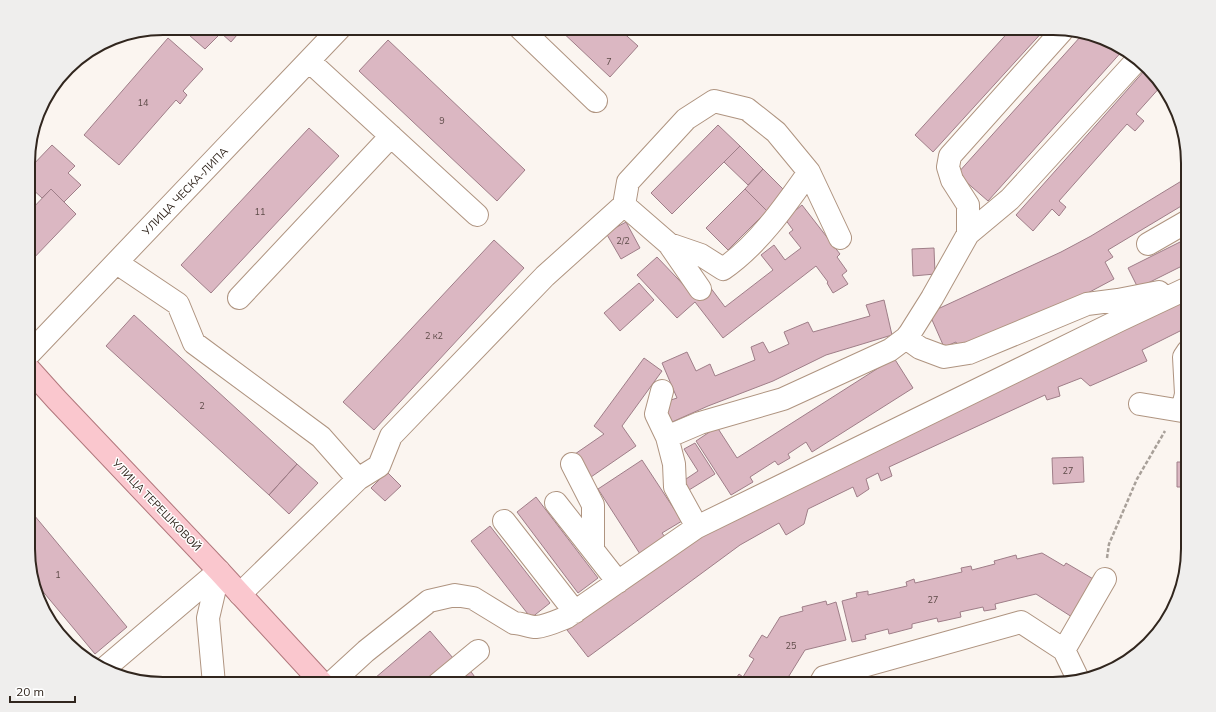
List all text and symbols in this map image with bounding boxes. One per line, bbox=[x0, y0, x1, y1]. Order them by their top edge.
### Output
house number: 7 bbox=[606, 56, 612, 67]
house number: 14 bbox=[138, 97, 149, 108]
house number: 9 bbox=[439, 115, 445, 126]
street label: УЛИЦА ЧЕСКА-ЛИПА bbox=[139, 144, 231, 239]
house number: 11 bbox=[255, 206, 265, 217]
house number: 2/2 bbox=[616, 235, 630, 246]
house number: 2 к2 bbox=[425, 330, 443, 341]
house number: 2 bbox=[199, 400, 205, 411]
street label: УЛИЦА ТЕРЕШКОВОЙ bbox=[109, 455, 204, 554]
house number: 27 bbox=[1063, 465, 1073, 476]
house number: 1 bbox=[55, 569, 61, 580]
house number: 27 bbox=[928, 594, 938, 605]
house number: 25 bbox=[786, 640, 797, 651]
scale bar bbox=[10, 678, 75, 704]
text: 20 m bbox=[16, 684, 44, 699]

